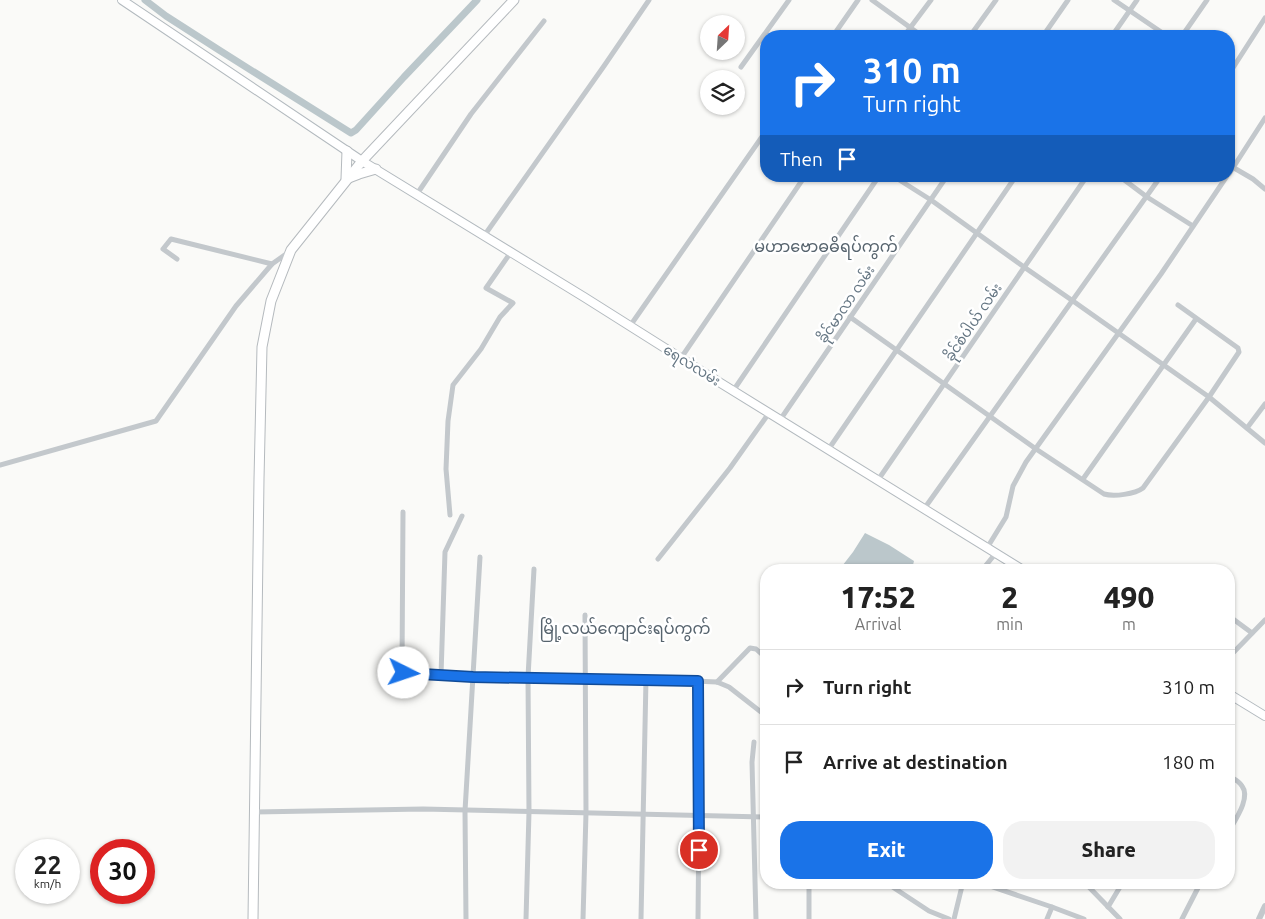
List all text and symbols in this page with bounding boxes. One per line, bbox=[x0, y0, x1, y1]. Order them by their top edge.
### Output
north arrow bbox=[700, 15, 745, 60]
map controls bbox=[700, 15, 745, 115]
icon: right bbox=[780, 50, 845, 115]
text: 310 m bbox=[863, 50, 961, 90]
button: layers bbox=[700, 70, 745, 115]
text: Turn right bbox=[863, 91, 961, 116]
icon: arrive bbox=[833, 145, 861, 173]
text: Then bbox=[780, 148, 823, 170]
district label: မဟာဗောဓဓိရပ်ကွက် bbox=[754, 235, 898, 260]
street label: ခိုင်မာလာ လမ်း bbox=[813, 261, 881, 348]
street label: ခိုင်စံပါယ် လမ်း bbox=[939, 279, 1008, 366]
street label: ရေလဲလမ်း bbox=[658, 340, 724, 392]
text: 17:52 bbox=[841, 580, 916, 614]
text: 2 bbox=[1001, 580, 1018, 614]
text: 490 bbox=[1104, 580, 1154, 614]
text: Arrival bbox=[855, 615, 901, 633]
text: min bbox=[996, 615, 1023, 633]
text: m bbox=[1122, 615, 1136, 633]
district label: မြို့လယ်ကျောင်းရပ်ကွက် bbox=[539, 617, 711, 642]
position arrow bbox=[377, 646, 429, 698]
icon: right bbox=[780, 673, 808, 701]
text: Turn right bbox=[823, 676, 911, 698]
text: 310 m bbox=[1162, 676, 1215, 698]
icon: arrive bbox=[780, 748, 808, 776]
text: Arrive at destination bbox=[823, 751, 1008, 773]
text: 180 m bbox=[1162, 751, 1215, 773]
button: Exit bbox=[780, 821, 993, 879]
button: Share bbox=[1003, 821, 1215, 879]
pin bbox=[678, 829, 720, 871]
icon: arrive bbox=[685, 836, 713, 864]
speed limit sign: 30 bbox=[90, 839, 155, 904]
text: 22 bbox=[33, 851, 62, 879]
text: km/h bbox=[34, 877, 61, 890]

